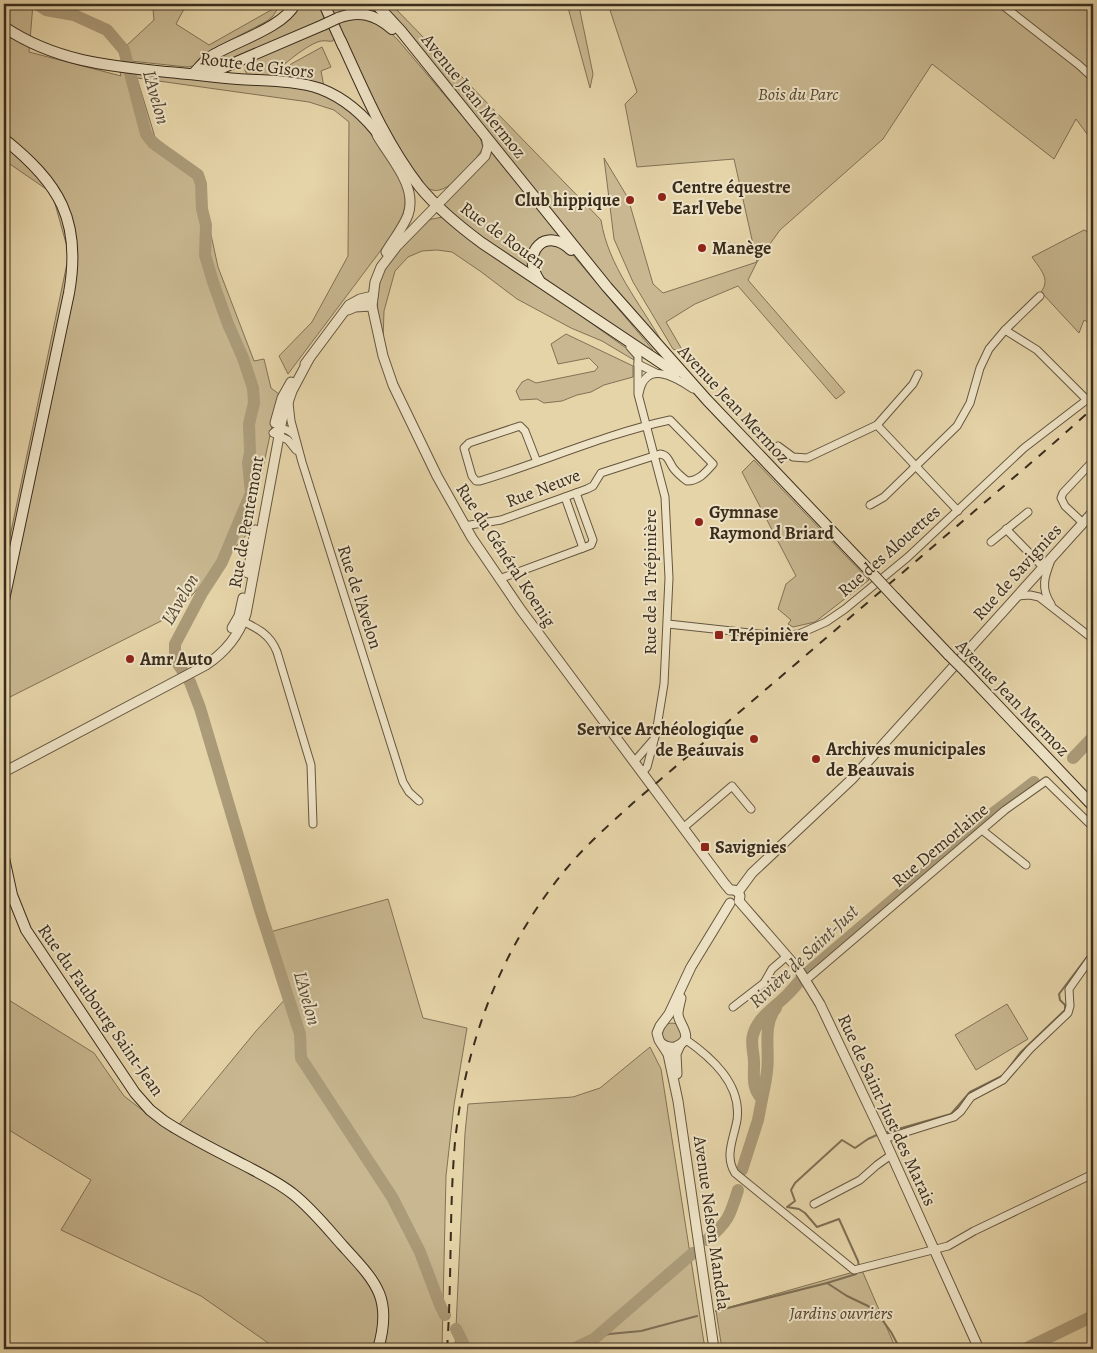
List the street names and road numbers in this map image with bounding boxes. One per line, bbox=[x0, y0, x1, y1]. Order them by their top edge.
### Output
street label: Avenue Jean Mermoz bbox=[415, 28, 532, 164]
street label: Route de Gisors bbox=[198, 46, 316, 84]
street label: Rue de Rouen bbox=[455, 196, 551, 274]
street label: Avenue Jean Mermoz bbox=[672, 339, 795, 469]
street label: Rue de Pentemont bbox=[223, 454, 269, 590]
street label: Rue Neuve bbox=[502, 463, 584, 513]
street label: Rue du Général Koenig bbox=[450, 478, 562, 632]
street label: Rue des Alouettes bbox=[833, 500, 945, 602]
street label: Rue de la Trépinière bbox=[638, 509, 662, 655]
street label: Rue de Savignies bbox=[967, 518, 1067, 626]
street label: Rue de l'Avelon bbox=[332, 542, 388, 652]
street label: Avenue Jean Mermoz bbox=[950, 633, 1075, 762]
street label: Rue Demorlaine bbox=[887, 798, 993, 892]
street label: Rue du Faubourg Saint-Jean bbox=[32, 919, 170, 1101]
street label: Rue de Saint-Just des Marais bbox=[832, 1010, 942, 1210]
street label: Avenue Nelson Mandela bbox=[688, 1133, 736, 1312]

